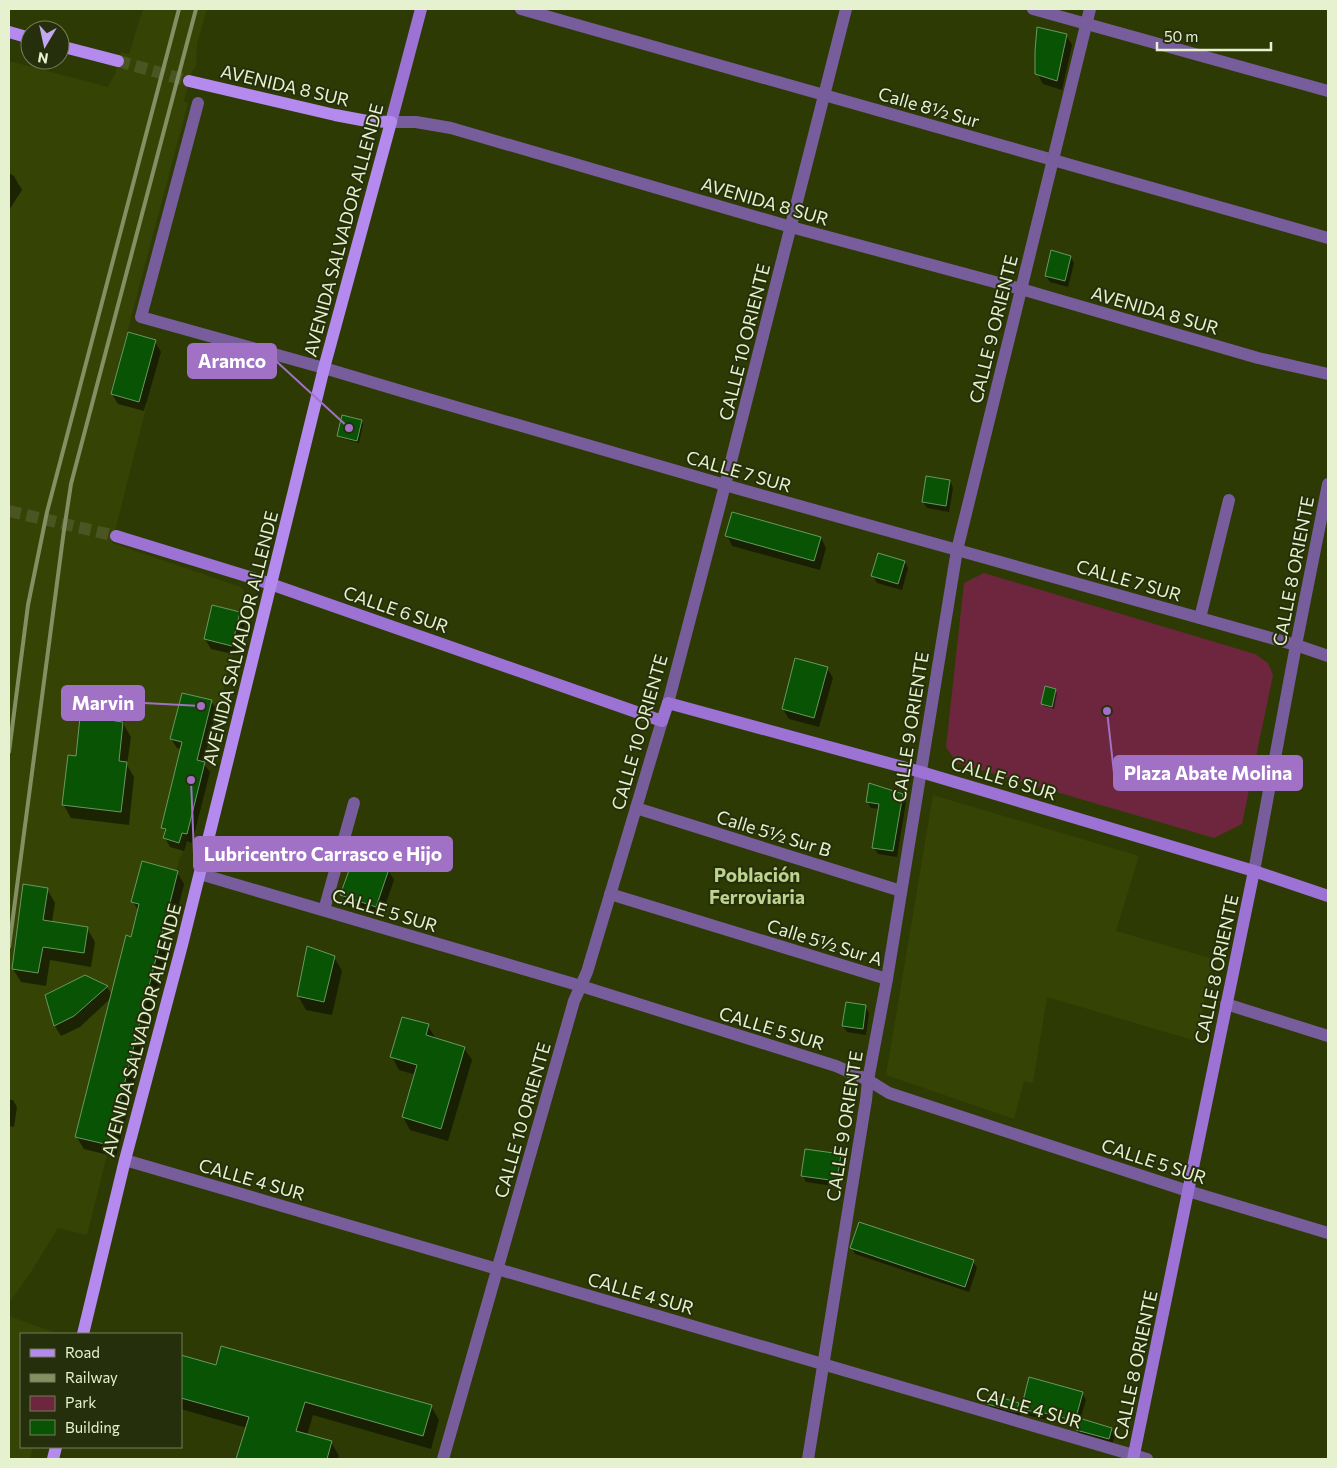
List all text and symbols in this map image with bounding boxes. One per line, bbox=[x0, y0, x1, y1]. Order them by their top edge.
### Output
north arrow bbox=[20, 20, 70, 70]
scale bar bbox=[1157, 20, 1271, 52]
text: 50 m bbox=[1164, 27, 1198, 45]
text: N bbox=[36, 49, 49, 68]
street label: AVENIDA 8 SUR bbox=[218, 59, 352, 111]
street label: Calle 8½ Sur bbox=[876, 82, 982, 132]
street label: AVENIDA SALVADOR ALLENDE bbox=[299, 101, 387, 359]
street label: AVENIDA 8 SUR bbox=[699, 172, 831, 230]
street label: CALLE 9 ORIENTE bbox=[964, 253, 1022, 405]
street label: CALLE 10 ORIENTE bbox=[714, 261, 774, 423]
street label: AVENIDA 8 SUR bbox=[1089, 281, 1221, 339]
callout: Aramco bbox=[188, 344, 276, 378]
text: Aramco bbox=[198, 349, 266, 372]
street label: CALLE 7 SUR bbox=[684, 446, 794, 496]
street label: CALLE 8 ORIENTE bbox=[1268, 494, 1318, 648]
street label: AVENIDA SALVADOR ALLENDE bbox=[198, 509, 282, 767]
street label: CALLE 7 SUR bbox=[1074, 555, 1184, 605]
street label: CALLE 6 SUR bbox=[341, 581, 451, 637]
street label: CALLE 9 ORIENTE bbox=[887, 650, 933, 804]
street label: CALLE 10 ORIENTE bbox=[606, 652, 672, 812]
callout: Marvin bbox=[62, 686, 144, 720]
text: Marvin bbox=[72, 691, 134, 714]
street label: CALLE 6 SUR bbox=[948, 751, 1060, 805]
callout: Plaza Abate Molina bbox=[1114, 756, 1302, 790]
text: Plaza Abate Molina bbox=[1124, 761, 1292, 784]
street label: Calle 5½ Sur B bbox=[714, 805, 834, 861]
callout: Lubricentro Carrasco e Hijo bbox=[194, 837, 452, 871]
text: Lubricentro Carrasco e Hijo bbox=[204, 842, 442, 865]
district label: Población Ferroviaria bbox=[709, 863, 805, 908]
street label: CALLE 5 SUR bbox=[330, 884, 440, 936]
street label: CALLE 8 ORIENTE bbox=[1189, 892, 1243, 1046]
street label: AVENIDA SALVADOR ALLENDE bbox=[97, 901, 185, 1159]
street label: Calle 5½ Sur A bbox=[765, 914, 885, 970]
street label: CALLE 5 SUR bbox=[717, 1002, 827, 1054]
street label: CALLE 10 ORIENTE bbox=[489, 1040, 555, 1200]
street label: CALLE 9 ORIENTE bbox=[821, 1049, 867, 1203]
street label: CALLE 5 SUR bbox=[1099, 1134, 1209, 1188]
street label: CALLE 4 SUR bbox=[196, 1153, 308, 1205]
street label: CALLE 4 SUR bbox=[585, 1267, 697, 1319]
street label: CALLE 8 ORIENTE bbox=[1108, 1288, 1162, 1442]
legend bbox=[20, 1333, 182, 1448]
text: Road bbox=[65, 1343, 100, 1361]
text: Railway bbox=[65, 1368, 118, 1386]
street label: CALLE 4 SUR bbox=[973, 1381, 1085, 1433]
text: Park bbox=[65, 1393, 96, 1411]
text: Building bbox=[65, 1418, 120, 1436]

